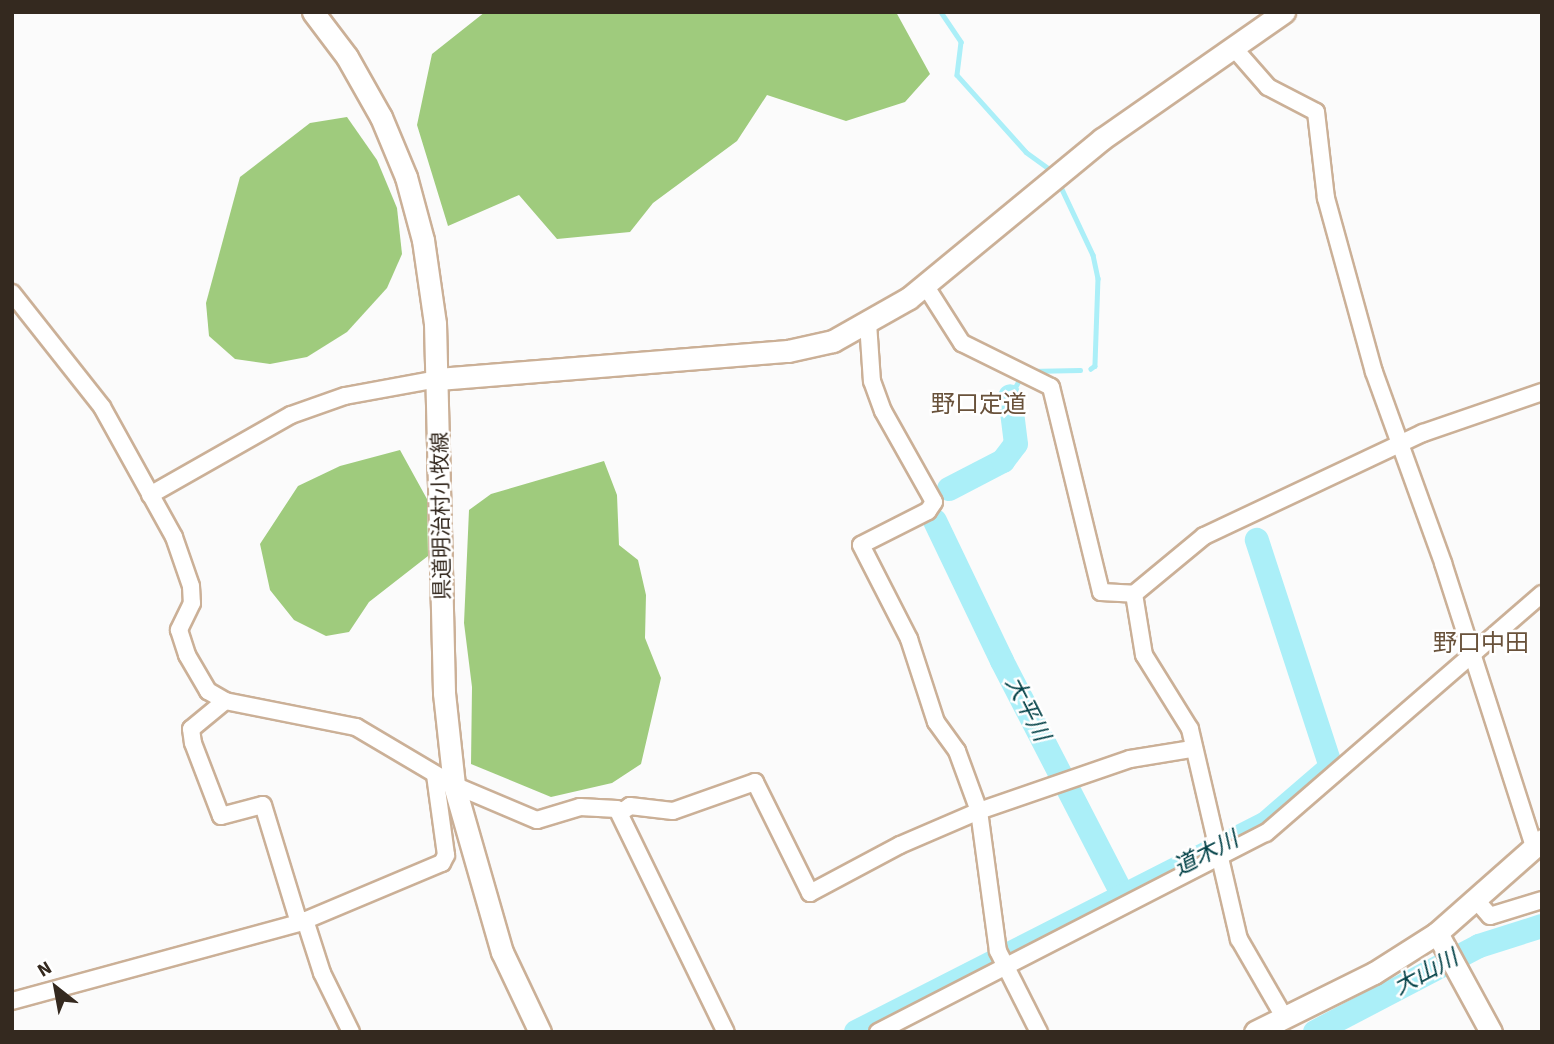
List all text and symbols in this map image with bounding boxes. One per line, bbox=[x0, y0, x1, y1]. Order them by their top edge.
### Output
district label: 野口定道 bbox=[931, 391, 1027, 419]
street label: 県道明治村小牧線 bbox=[427, 432, 455, 600]
district label: 野口中田 bbox=[1433, 630, 1529, 658]
water label: 大平川 bbox=[999, 672, 1055, 746]
water label: 道木川 bbox=[1169, 826, 1243, 882]
water label: 大山川 bbox=[1389, 945, 1463, 1001]
north arrow bbox=[21, 953, 91, 1023]
text: N bbox=[33, 955, 57, 984]

